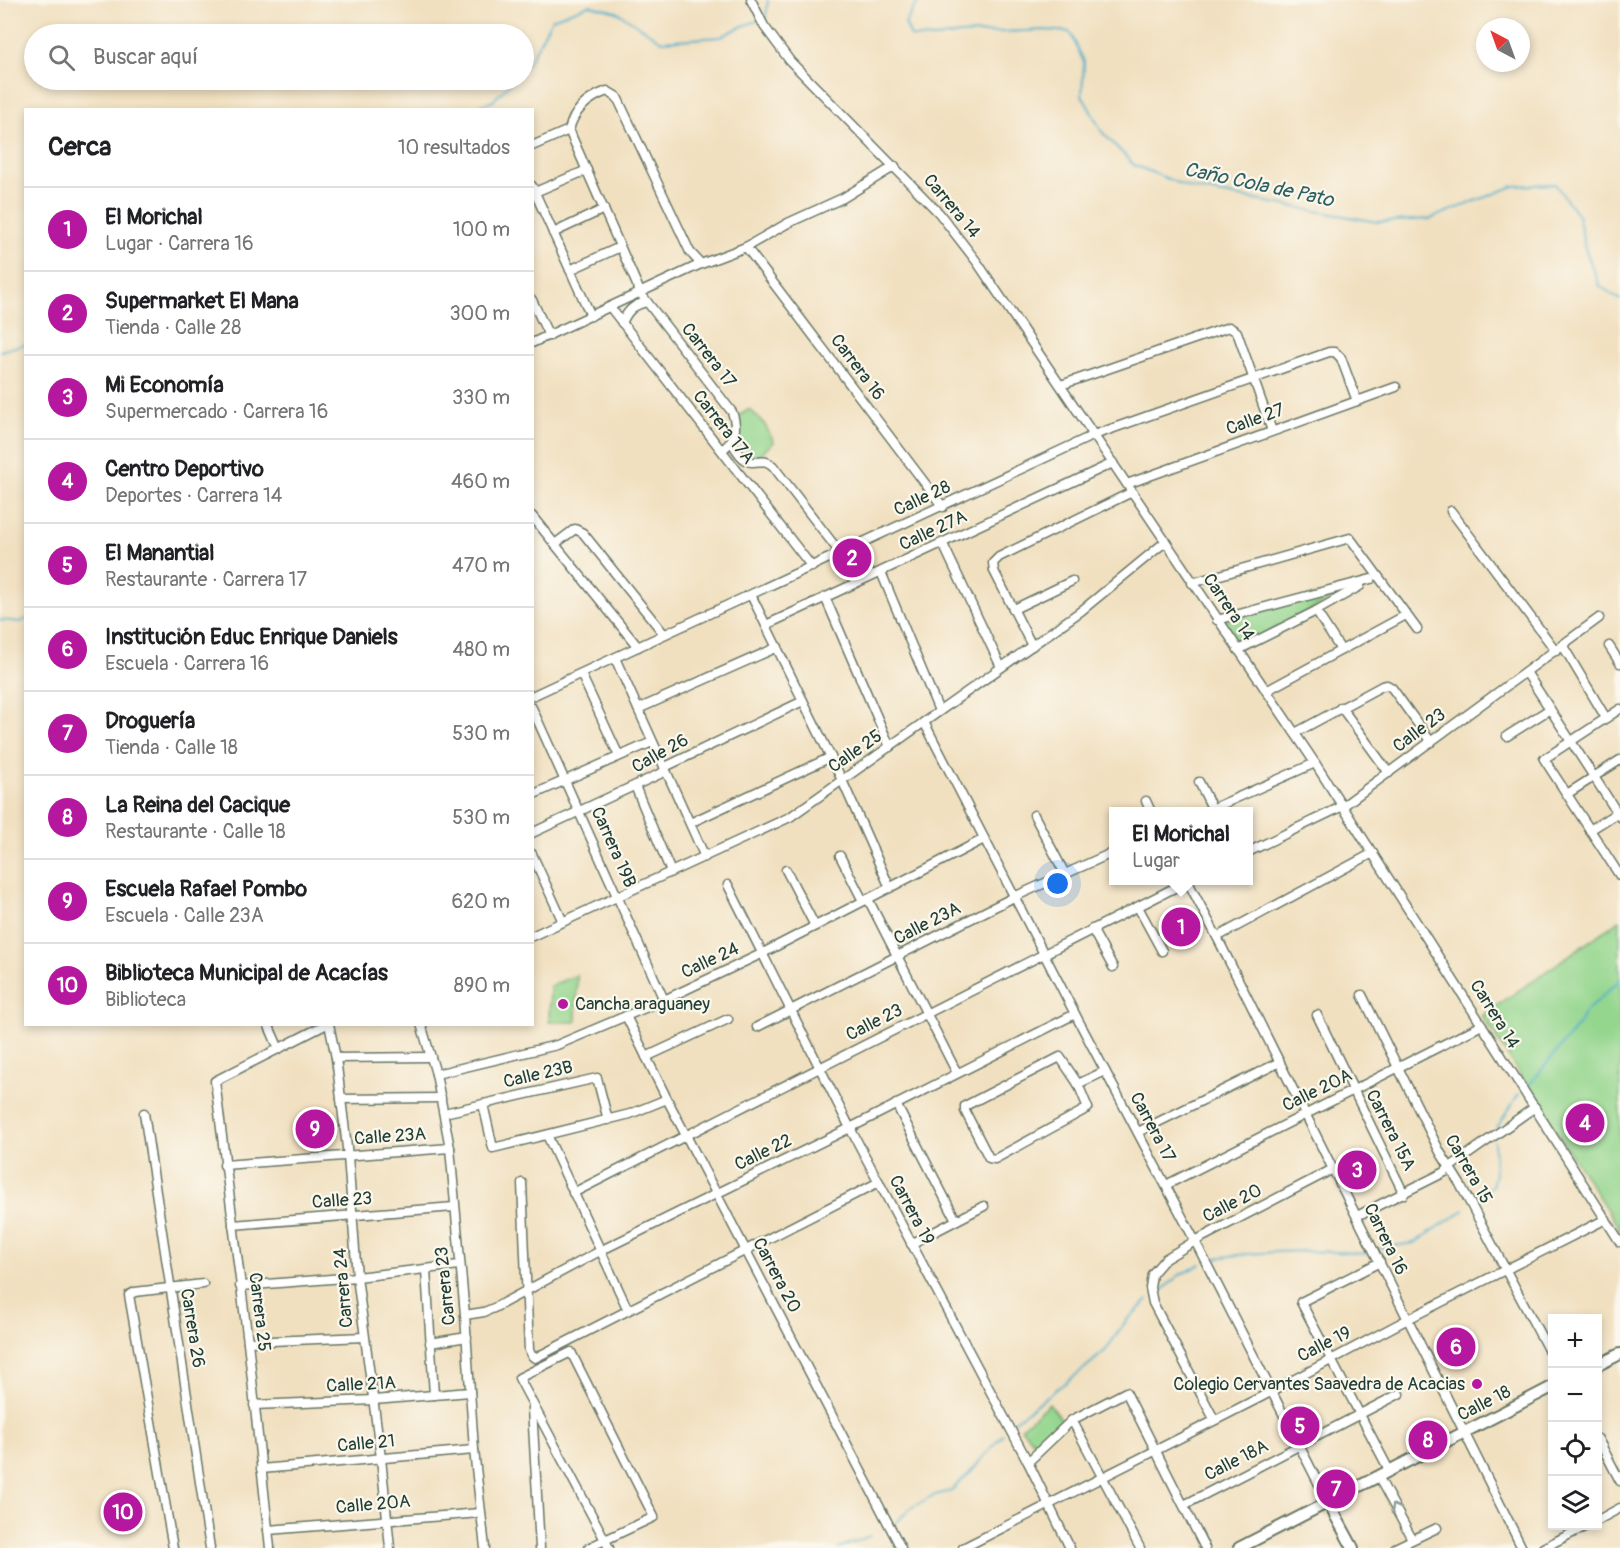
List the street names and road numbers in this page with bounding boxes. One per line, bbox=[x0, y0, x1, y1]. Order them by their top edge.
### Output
street label: Carrera 14 bbox=[918, 169, 986, 244]
street label: Carrera 17 bbox=[676, 318, 741, 393]
street label: Carrera 16 bbox=[825, 330, 890, 405]
street label: Carrera 17A bbox=[688, 386, 760, 469]
street label: Calle 27 bbox=[1223, 398, 1288, 441]
street label: Calle 28 bbox=[890, 475, 954, 522]
street label: Calle 27A bbox=[896, 505, 971, 556]
street label: Carrera 14 bbox=[1198, 569, 1260, 646]
street label: Calle 23 bbox=[1388, 703, 1450, 758]
street label: Calle 25 bbox=[824, 725, 887, 778]
street label: Calle 26 bbox=[628, 729, 693, 778]
street label: Carrera 19B bbox=[586, 803, 642, 891]
street label: Calle 23A bbox=[890, 897, 965, 950]
street label: Calle 24 bbox=[678, 937, 743, 984]
street label: Carrera 14 bbox=[1464, 976, 1525, 1053]
street label: Calle 23 bbox=[842, 998, 906, 1046]
street label: Calle 23B bbox=[501, 1055, 575, 1094]
street label: Calle 20A bbox=[1279, 1064, 1356, 1117]
street label: Carrera 15A bbox=[1360, 1086, 1421, 1175]
street label: Carrera 17 bbox=[1125, 1088, 1181, 1167]
street label: Calle 23A bbox=[353, 1122, 427, 1150]
street label: Calle 22 bbox=[731, 1129, 796, 1176]
street label: Carrera 15 bbox=[1440, 1130, 1498, 1208]
street label: Carrera 19 bbox=[884, 1171, 940, 1249]
street label: Calle 20 bbox=[1199, 1179, 1266, 1228]
street label: Calle 23 bbox=[311, 1187, 373, 1214]
street label: Carrera 16 bbox=[1358, 1200, 1413, 1279]
street label: Carrera 20 bbox=[747, 1234, 806, 1317]
street label: Carrera 23 bbox=[430, 1245, 461, 1326]
street label: Carrera 24 bbox=[329, 1247, 358, 1329]
street label: Carrera 25 bbox=[243, 1271, 276, 1353]
street label: Carrera 26 bbox=[175, 1287, 210, 1369]
street label: Calle 19 bbox=[1294, 1321, 1355, 1368]
street label: Calle 21A bbox=[326, 1371, 397, 1398]
street label: Calle 18 bbox=[1454, 1380, 1515, 1427]
street label: Calle 21 bbox=[336, 1430, 396, 1457]
street label: Calle 18A bbox=[1200, 1434, 1272, 1486]
street label: Calle 20A bbox=[335, 1490, 412, 1519]

